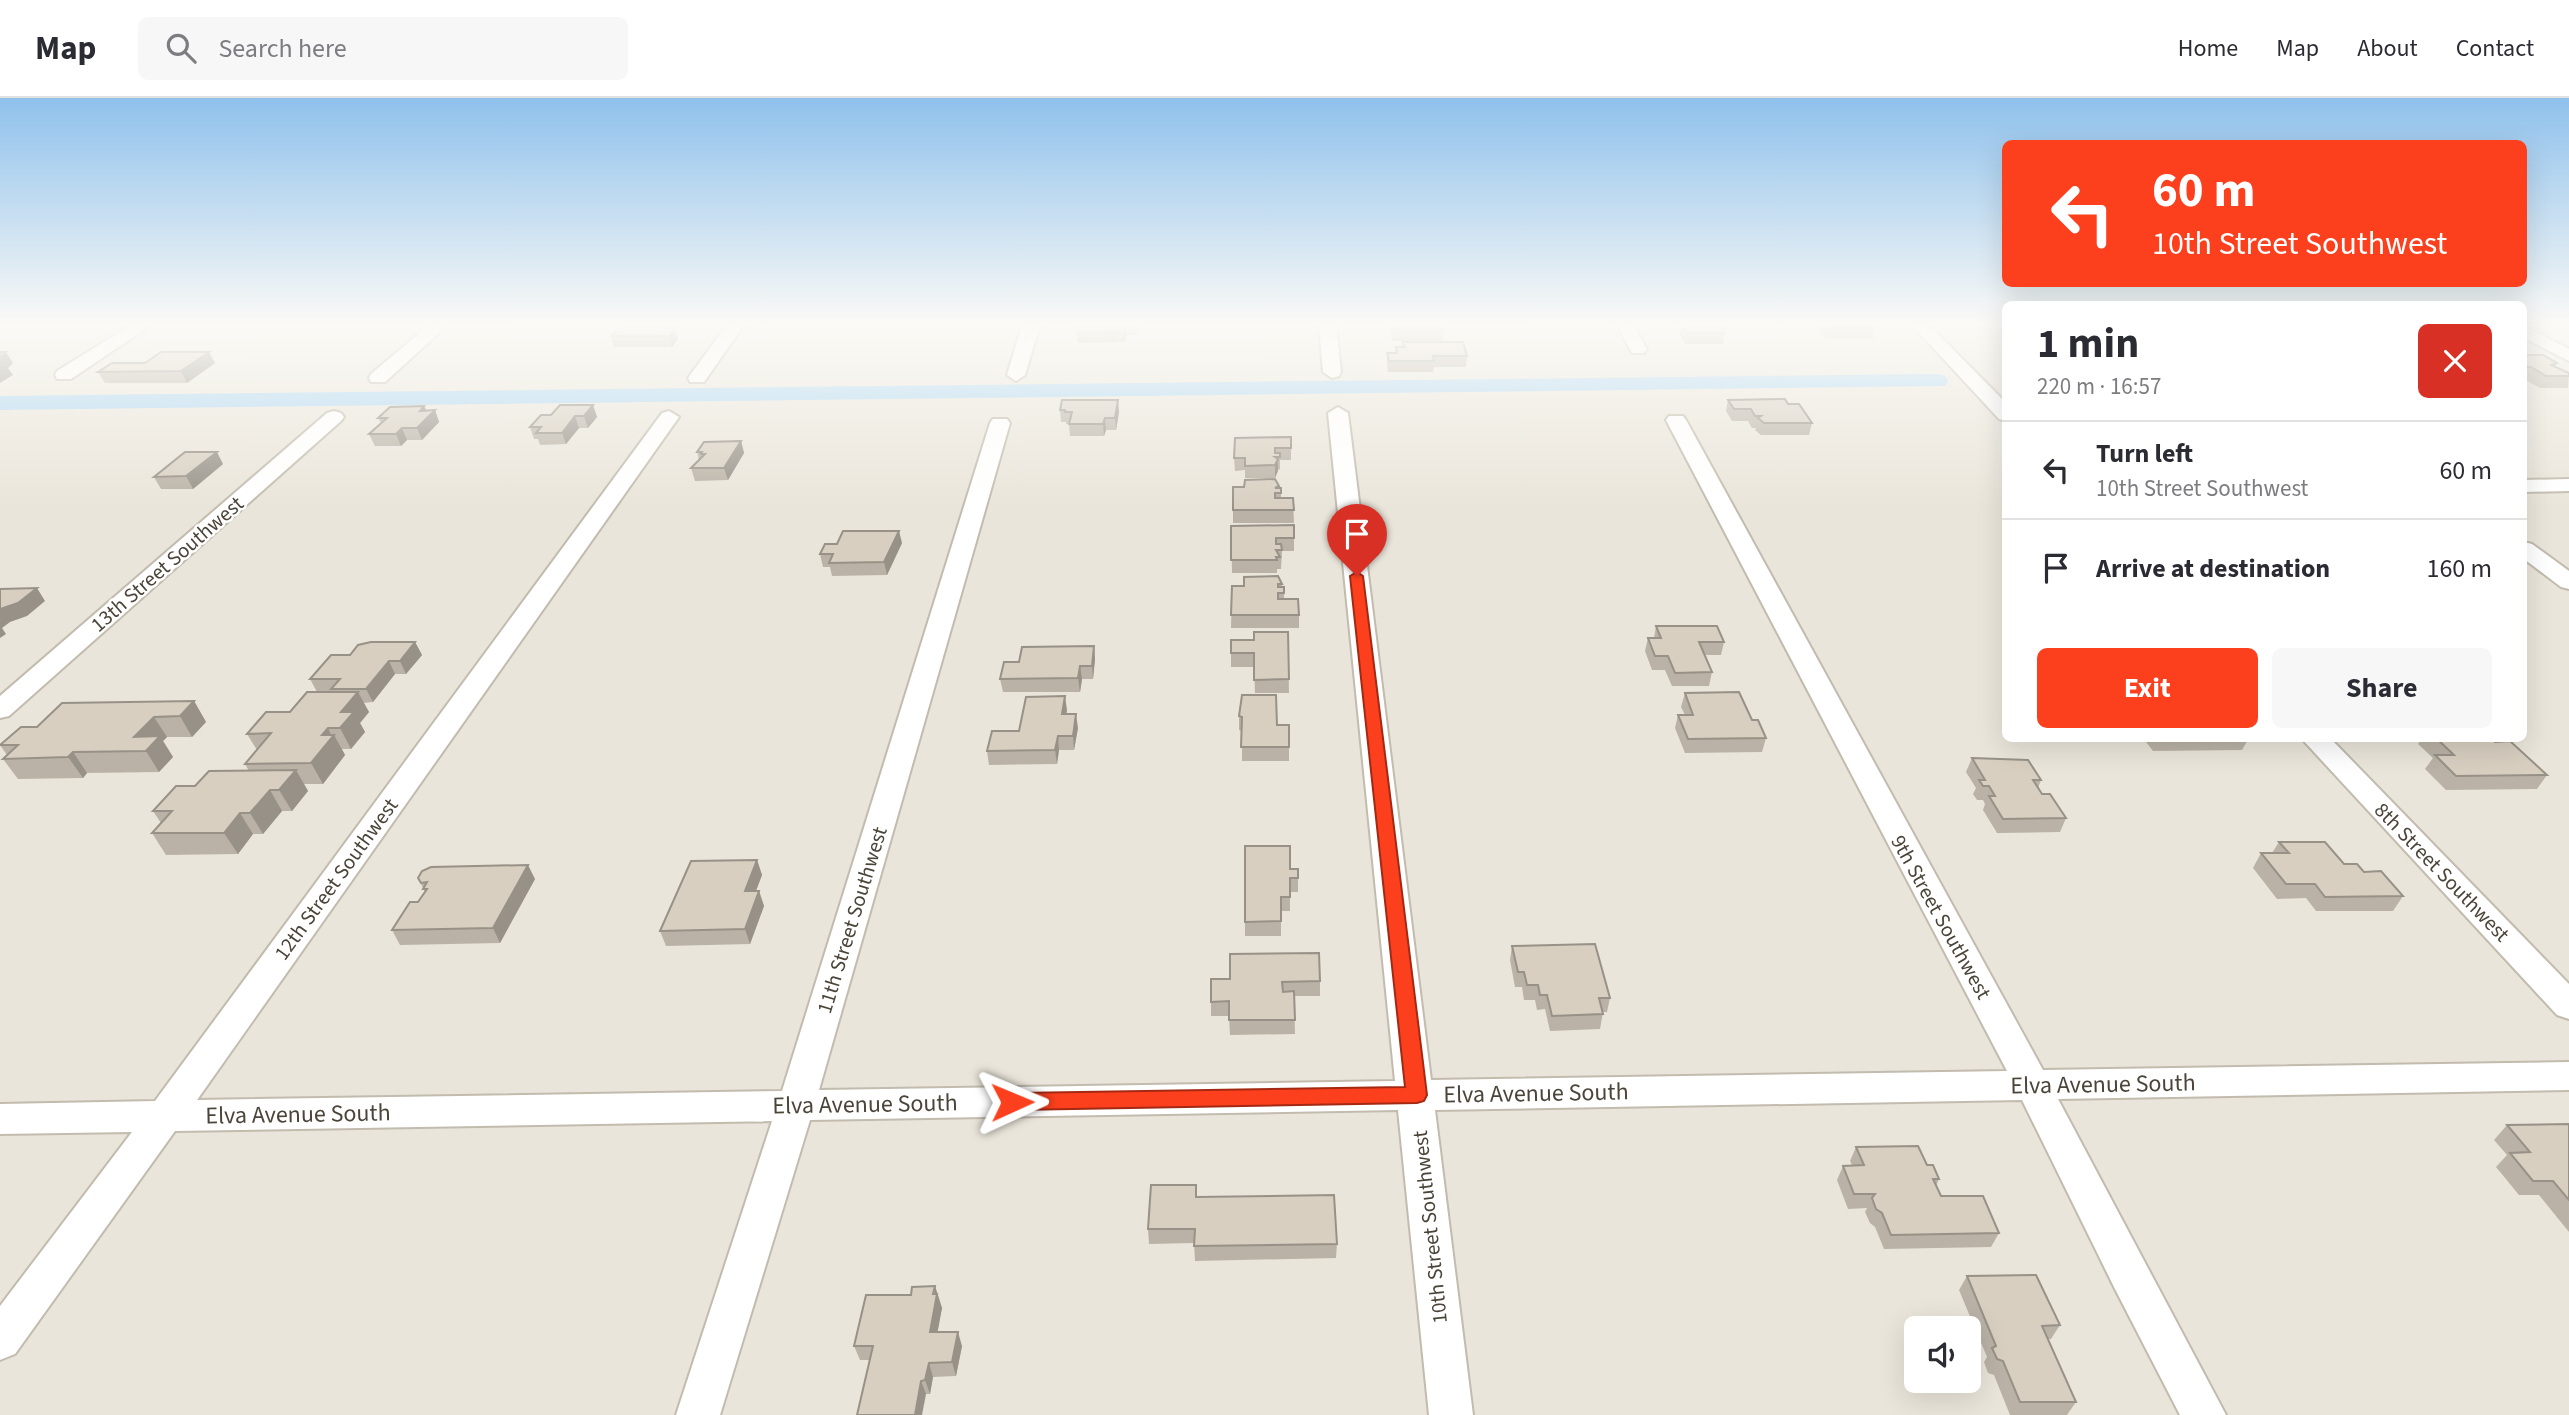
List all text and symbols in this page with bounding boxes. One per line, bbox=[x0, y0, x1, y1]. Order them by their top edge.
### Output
search box bbox=[138, 17, 628, 80]
text: Map bbox=[35, 25, 96, 72]
icon: search bbox=[162, 29, 200, 67]
text: Search here bbox=[218, 30, 347, 67]
text: Home bbox=[2178, 31, 2238, 66]
text: Map bbox=[2276, 31, 2319, 66]
text: About bbox=[2357, 31, 2418, 66]
text: Contact bbox=[2456, 31, 2534, 66]
text: 60 m bbox=[2152, 156, 2256, 226]
icon: left bbox=[2037, 168, 2128, 259]
text: 10th Street Southwest bbox=[2152, 221, 2447, 267]
text: 1 min bbox=[2037, 314, 2139, 374]
button: close bbox=[2418, 324, 2492, 398]
text: 220 m · 16:57 bbox=[2037, 370, 2161, 403]
text: Turn left bbox=[2096, 435, 2193, 472]
icon: left bbox=[2037, 451, 2075, 489]
text: 60 m bbox=[2439, 452, 2492, 489]
text: 10th Street Southwest bbox=[2096, 472, 2308, 505]
street label: 13th Street Southwest bbox=[84, 489, 250, 639]
pin bbox=[1327, 504, 1387, 576]
icon: arrive bbox=[1338, 515, 1376, 553]
icon: arrive bbox=[2037, 549, 2075, 587]
text: Arrive at destination bbox=[2096, 550, 2330, 587]
text: 160 m bbox=[2426, 550, 2492, 587]
button: Exit bbox=[2037, 648, 2258, 728]
button: Share bbox=[2272, 648, 2492, 728]
street label: 12th Street Southwest bbox=[267, 792, 405, 966]
street label: 8th Street Southwest bbox=[2367, 796, 2517, 948]
street label: 11th Street Southwest bbox=[809, 823, 895, 1017]
street label: 9th Street Southwest bbox=[1883, 830, 1999, 1004]
position arrow bbox=[975, 1065, 1049, 1139]
street label: Elva Avenue South bbox=[2010, 1065, 2196, 1104]
street label: Elva Avenue South bbox=[1443, 1074, 1629, 1113]
street label: Elva Avenue South bbox=[772, 1085, 958, 1124]
street label: Elva Avenue South bbox=[205, 1095, 391, 1134]
street label: 10th Street Southwest bbox=[1405, 1129, 1455, 1325]
map controls bbox=[1904, 1316, 1981, 1393]
button: sound bbox=[1904, 1316, 1981, 1393]

